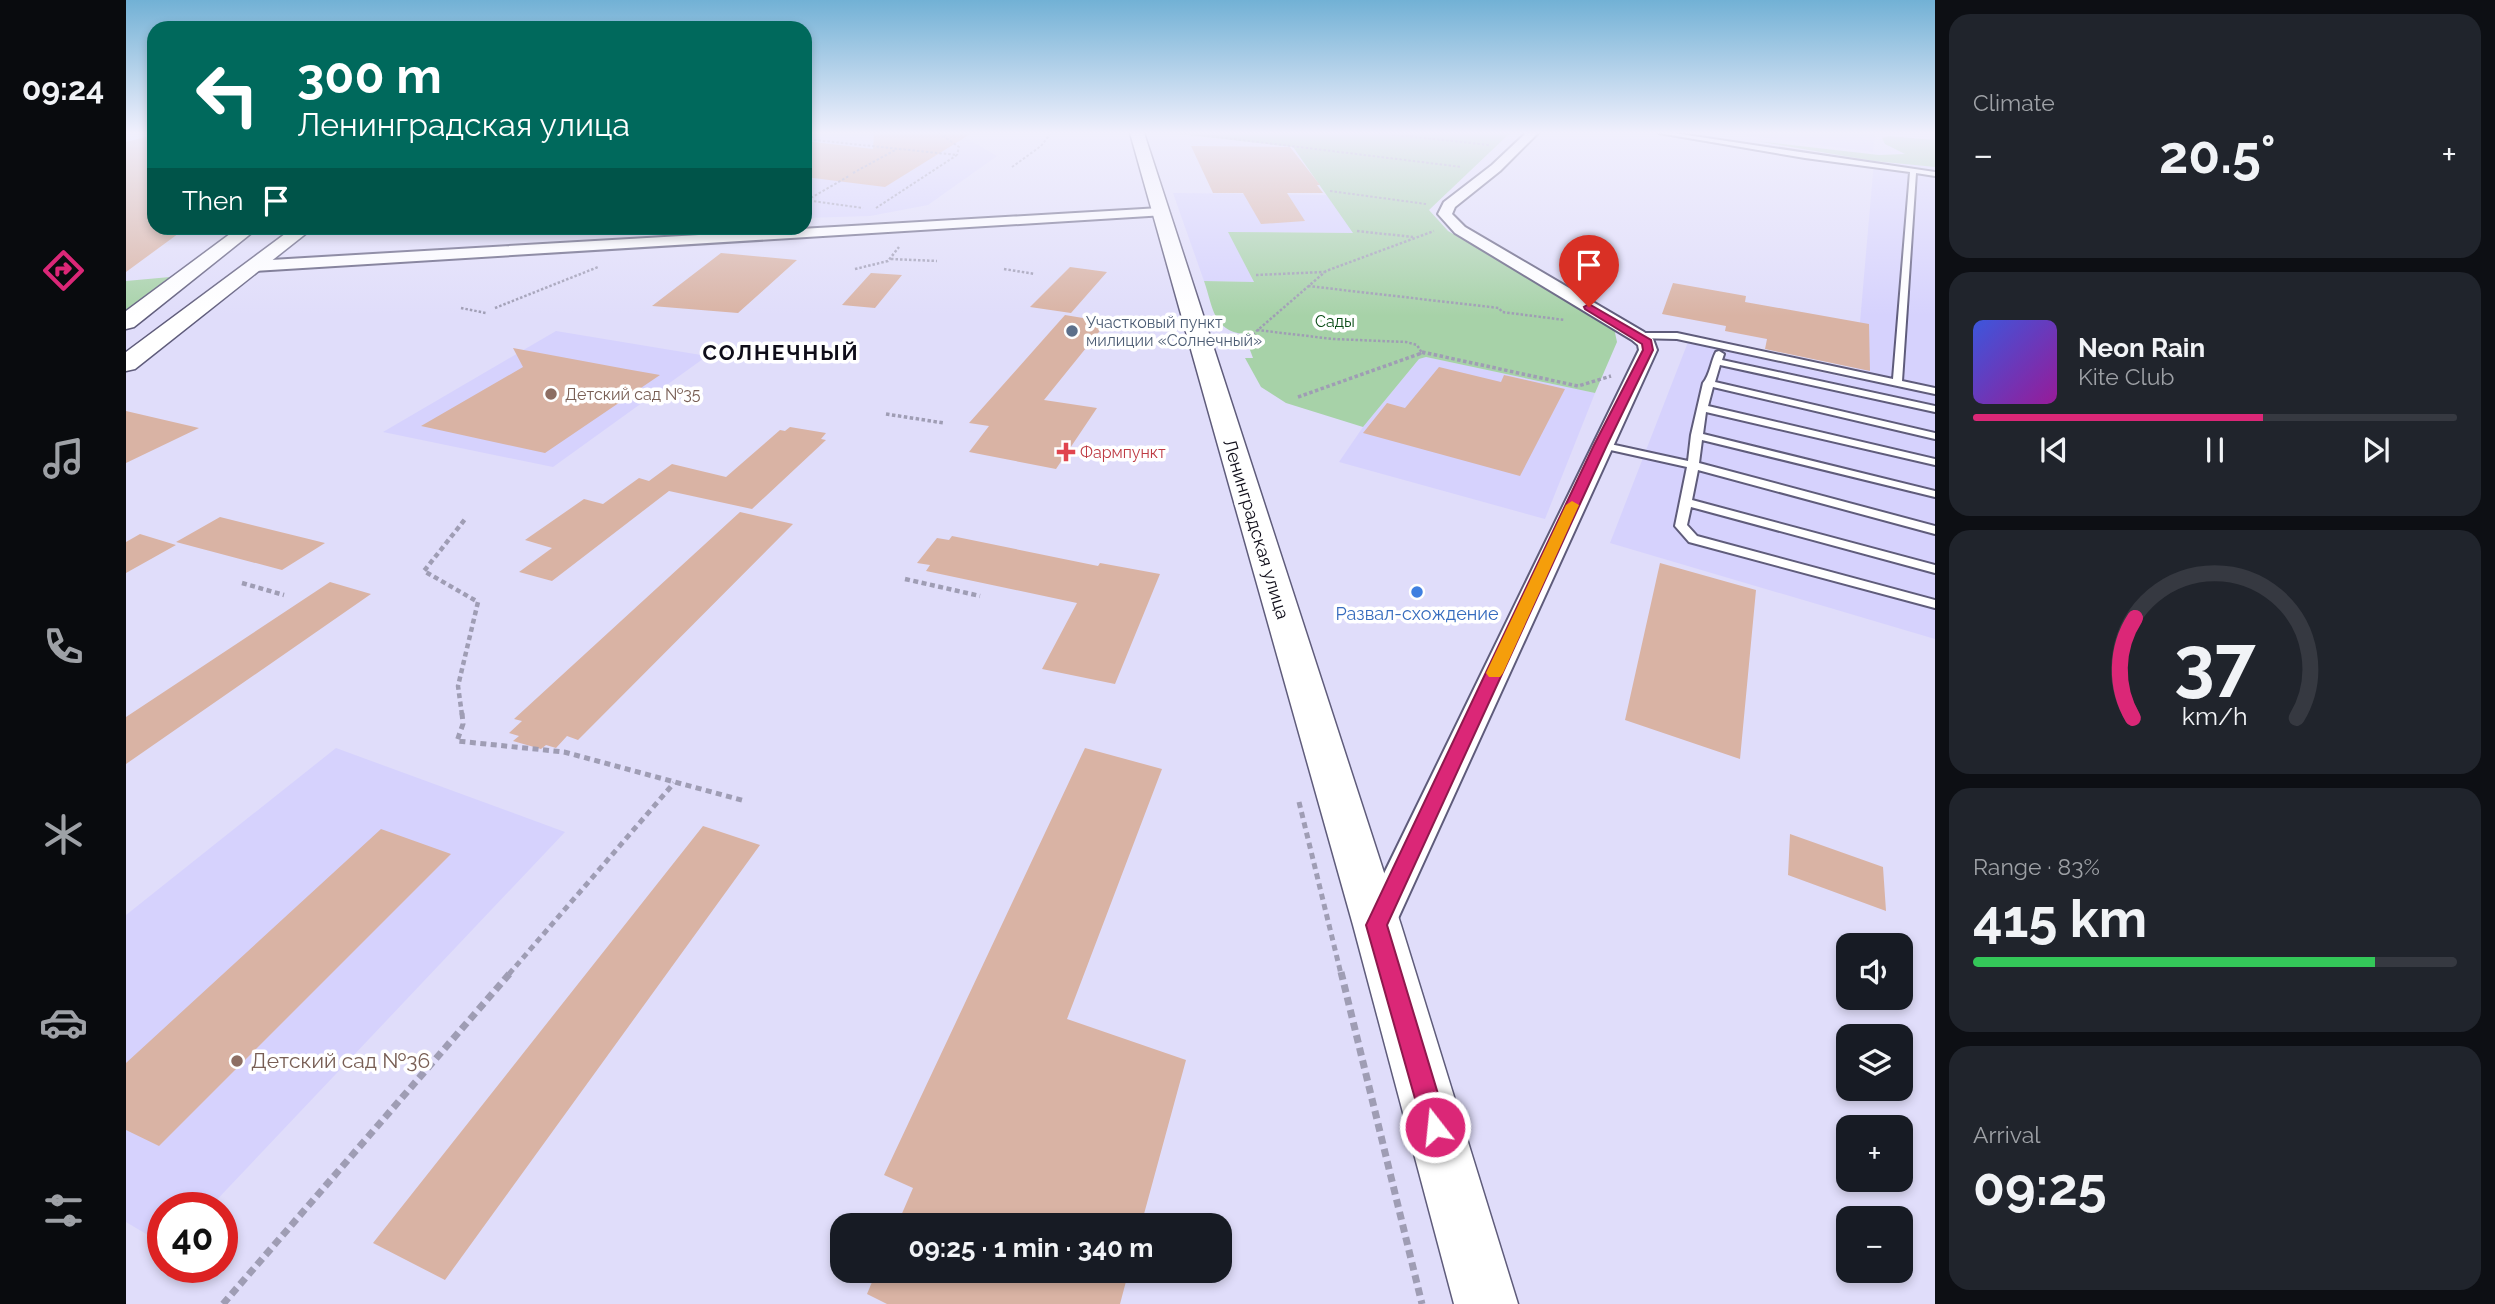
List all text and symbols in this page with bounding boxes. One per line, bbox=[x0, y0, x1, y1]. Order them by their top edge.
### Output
text: 300 m bbox=[297, 47, 442, 104]
icon: left bbox=[182, 49, 273, 140]
text: 09:24 bbox=[22, 70, 104, 107]
text: Climate bbox=[1973, 89, 2055, 116]
text: Ленинградская улица bbox=[297, 106, 630, 143]
text: 20.5° bbox=[2159, 124, 2276, 185]
text: − bbox=[1973, 132, 1993, 177]
text: + bbox=[2441, 132, 2457, 177]
icon: arrive bbox=[257, 182, 295, 220]
text: Then bbox=[182, 186, 243, 216]
pin bbox=[1559, 235, 1619, 307]
icon: directions bbox=[39, 246, 88, 295]
icon: arrive bbox=[1570, 246, 1608, 284]
park label: Сады bbox=[1315, 312, 1355, 331]
place label: Участковый пункт милиции «Солнечный» bbox=[1086, 313, 1262, 350]
marker: Участковый пункт милиции «Солнечный» bbox=[1064, 323, 1080, 339]
text: Neon Rain bbox=[2078, 333, 2205, 363]
district label: СОЛНЕЧНЫЙ bbox=[702, 340, 860, 365]
text: Kite Club bbox=[2078, 363, 2175, 390]
place label: Детский сад №35 bbox=[565, 385, 701, 404]
marker: Детский сад №35 bbox=[543, 386, 559, 402]
icon: previous bbox=[2035, 431, 2073, 469]
icon: pause bbox=[2196, 431, 2234, 469]
icon: next bbox=[2357, 431, 2395, 469]
icon: music bbox=[39, 434, 88, 483]
street label: Ленинградская улица bbox=[1219, 436, 1294, 622]
place label: Фармпункт bbox=[1080, 443, 1166, 462]
marker: Фармпункт bbox=[1058, 444, 1074, 460]
marker: Развал-схождение bbox=[1409, 584, 1425, 600]
place label: Развал-схождение bbox=[1335, 603, 1499, 624]
text: 37 bbox=[2174, 620, 2256, 705]
icon: phone bbox=[39, 622, 88, 671]
text: km/h bbox=[2182, 701, 2248, 731]
icon: climate bbox=[39, 810, 88, 859]
text: Range · 83% bbox=[1973, 853, 2100, 880]
text: 415 km bbox=[1973, 888, 2147, 949]
map controls bbox=[1836, 933, 1913, 1283]
button: sound bbox=[1836, 933, 1913, 1010]
icon: car bbox=[39, 998, 88, 1047]
button: layers bbox=[1836, 1024, 1913, 1101]
place label: Детский сад №36 bbox=[251, 1048, 430, 1073]
marker: Детский сад №36 bbox=[229, 1053, 245, 1069]
position arrow bbox=[1398, 1090, 1472, 1164]
button: + bbox=[1836, 1115, 1913, 1192]
text: Arrival bbox=[1973, 1121, 2040, 1148]
text: 09:25 bbox=[1973, 1156, 2107, 1217]
icon: filters bbox=[39, 1186, 88, 1235]
speed limit sign: 40 bbox=[147, 1192, 238, 1283]
button: − bbox=[1836, 1206, 1913, 1283]
text: 09:25 · 1 min · 340 m bbox=[909, 1233, 1153, 1263]

